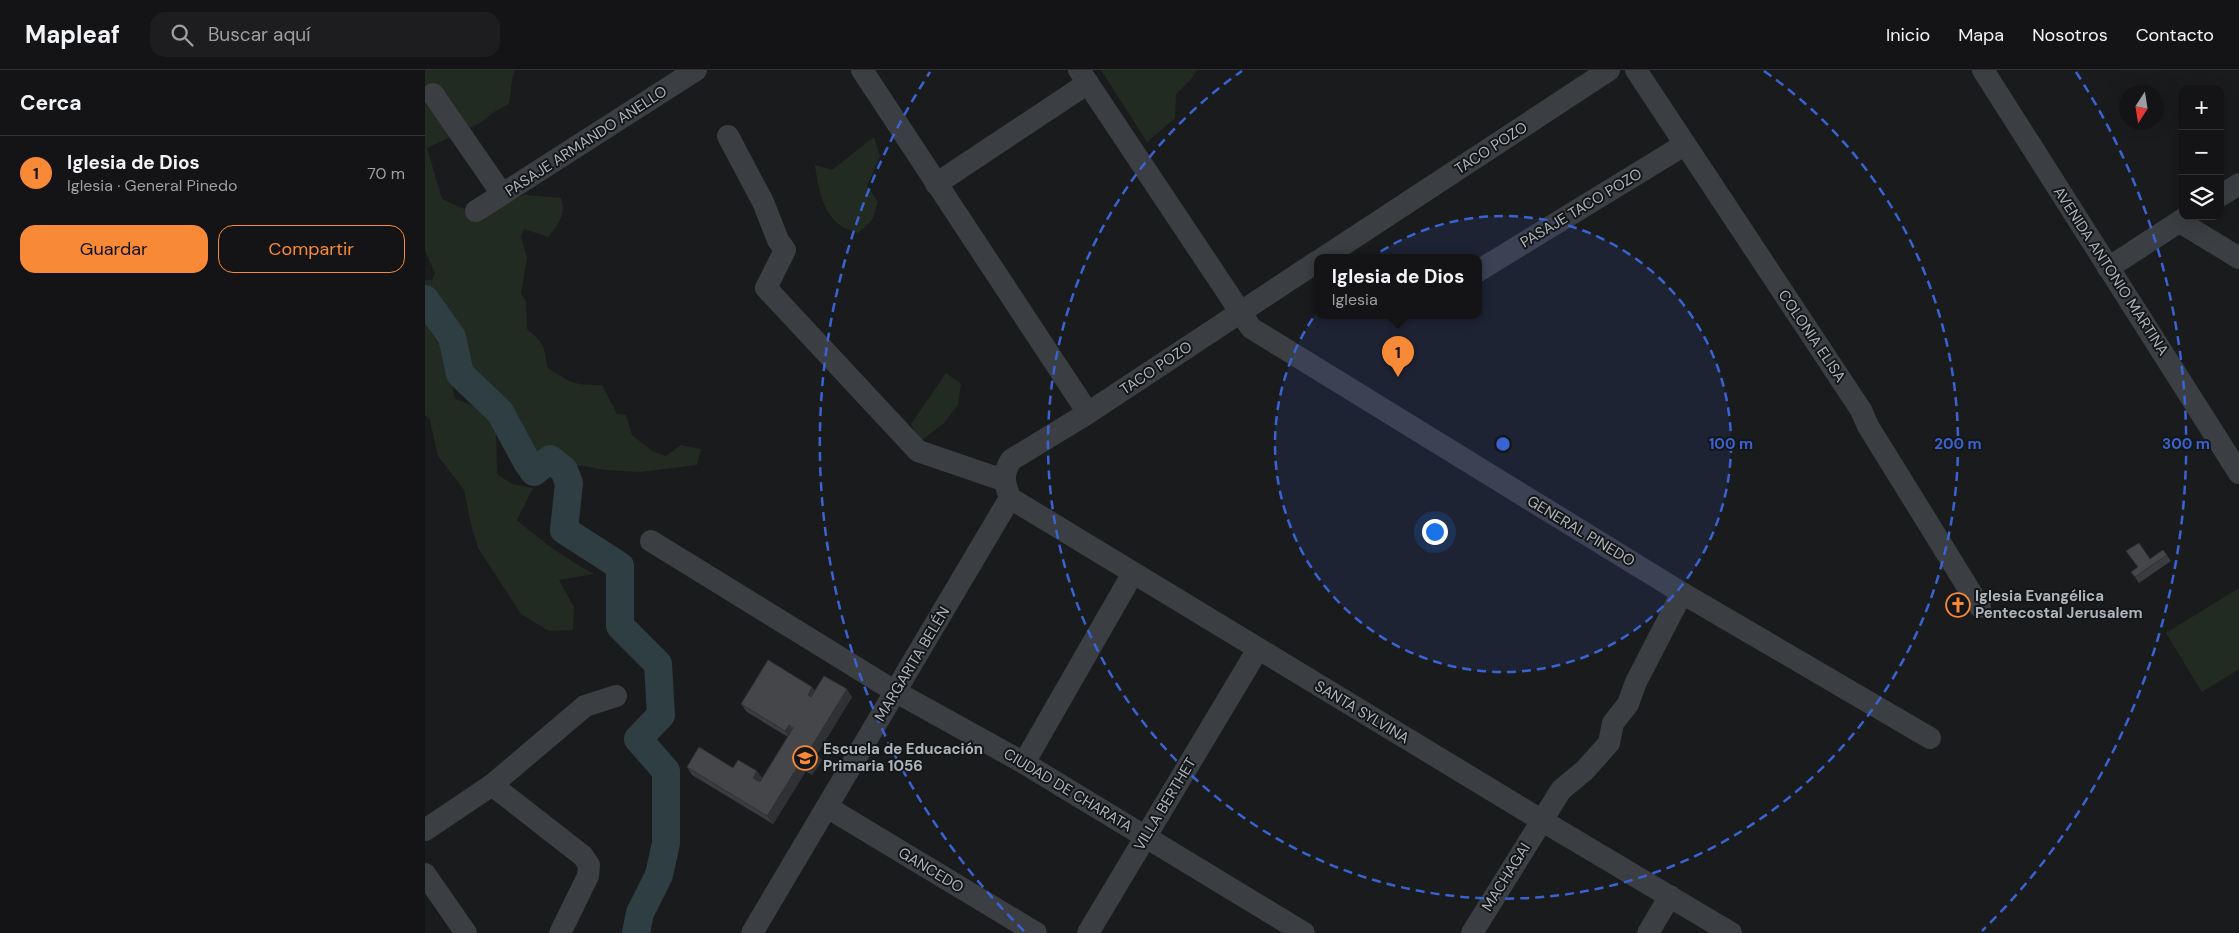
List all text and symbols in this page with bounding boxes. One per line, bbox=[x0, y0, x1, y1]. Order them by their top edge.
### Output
search box bbox=[150, 12, 500, 57]
text: Mapleaf bbox=[25, 19, 120, 50]
icon: search bbox=[168, 21, 196, 49]
text: Buscar aquí bbox=[208, 22, 310, 47]
text: Inicio bbox=[1886, 23, 1930, 47]
text: Mapa bbox=[1958, 23, 2004, 47]
text: Nosotros bbox=[2032, 23, 2108, 47]
text: Contacto bbox=[2136, 23, 2214, 47]
street label: PASAJE ARMANDO ANELLO bbox=[501, 81, 671, 201]
north arrow bbox=[2119, 85, 2164, 130]
map controls bbox=[2179, 85, 2224, 220]
button: + bbox=[2179, 85, 2224, 130]
text: Cerca bbox=[20, 89, 82, 117]
street label: TACO POZO bbox=[1451, 117, 1531, 179]
button: − bbox=[2179, 130, 2224, 175]
text: Iglesia de Dios bbox=[67, 150, 200, 175]
text: 1 bbox=[33, 163, 39, 184]
text: 70 m bbox=[367, 163, 405, 184]
street label: PASAJE TACO POZO bbox=[1516, 164, 1646, 252]
text: Iglesia · General Pinedo bbox=[67, 175, 237, 196]
button: layers bbox=[2179, 175, 2224, 220]
street label: AVENIDA ANTONIO MARTINA bbox=[2049, 183, 2173, 359]
button: Guardar bbox=[20, 225, 208, 273]
button: Compartir bbox=[218, 225, 405, 273]
popup bbox=[1314, 254, 1482, 319]
text: Iglesia de Dios bbox=[1332, 264, 1464, 289]
street label: COLONIA ELISA bbox=[1774, 286, 1850, 386]
text: Iglesia bbox=[1332, 289, 1378, 310]
pin: 1 bbox=[1382, 336, 1414, 377]
street label: TACO POZO bbox=[1116, 337, 1196, 399]
text: 100 m bbox=[1709, 434, 1753, 454]
text: 200 m bbox=[1934, 434, 1982, 454]
text: 300 m bbox=[2162, 434, 2210, 454]
centre of rings bbox=[1494, 435, 1512, 453]
street label: GENERAL PINEDO bbox=[1523, 491, 1639, 571]
your location bbox=[1422, 519, 1448, 545]
place label: Iglesia Evangélica Pentecostal Jerusalem bbox=[1975, 586, 2143, 623]
church icon: Iglesia Evangélica Pentecostal Jerusalem bbox=[1945, 592, 1971, 618]
street label: MARGARITA BELÉN bbox=[870, 603, 954, 725]
street label: SANTA SYLVINA bbox=[1311, 676, 1413, 748]
place label: Escuela de Educación Primaria 1056 bbox=[823, 739, 983, 776]
street label: CIUDAD DE CHARATA bbox=[1000, 744, 1136, 836]
school or university icon: Escuela de Educación Primaria 1056 bbox=[792, 745, 818, 771]
street label: VILLA BERTHET bbox=[1129, 754, 1201, 854]
street label: MACHAGAI bbox=[1477, 839, 1535, 915]
street label: GANCEDO bbox=[895, 843, 967, 897]

